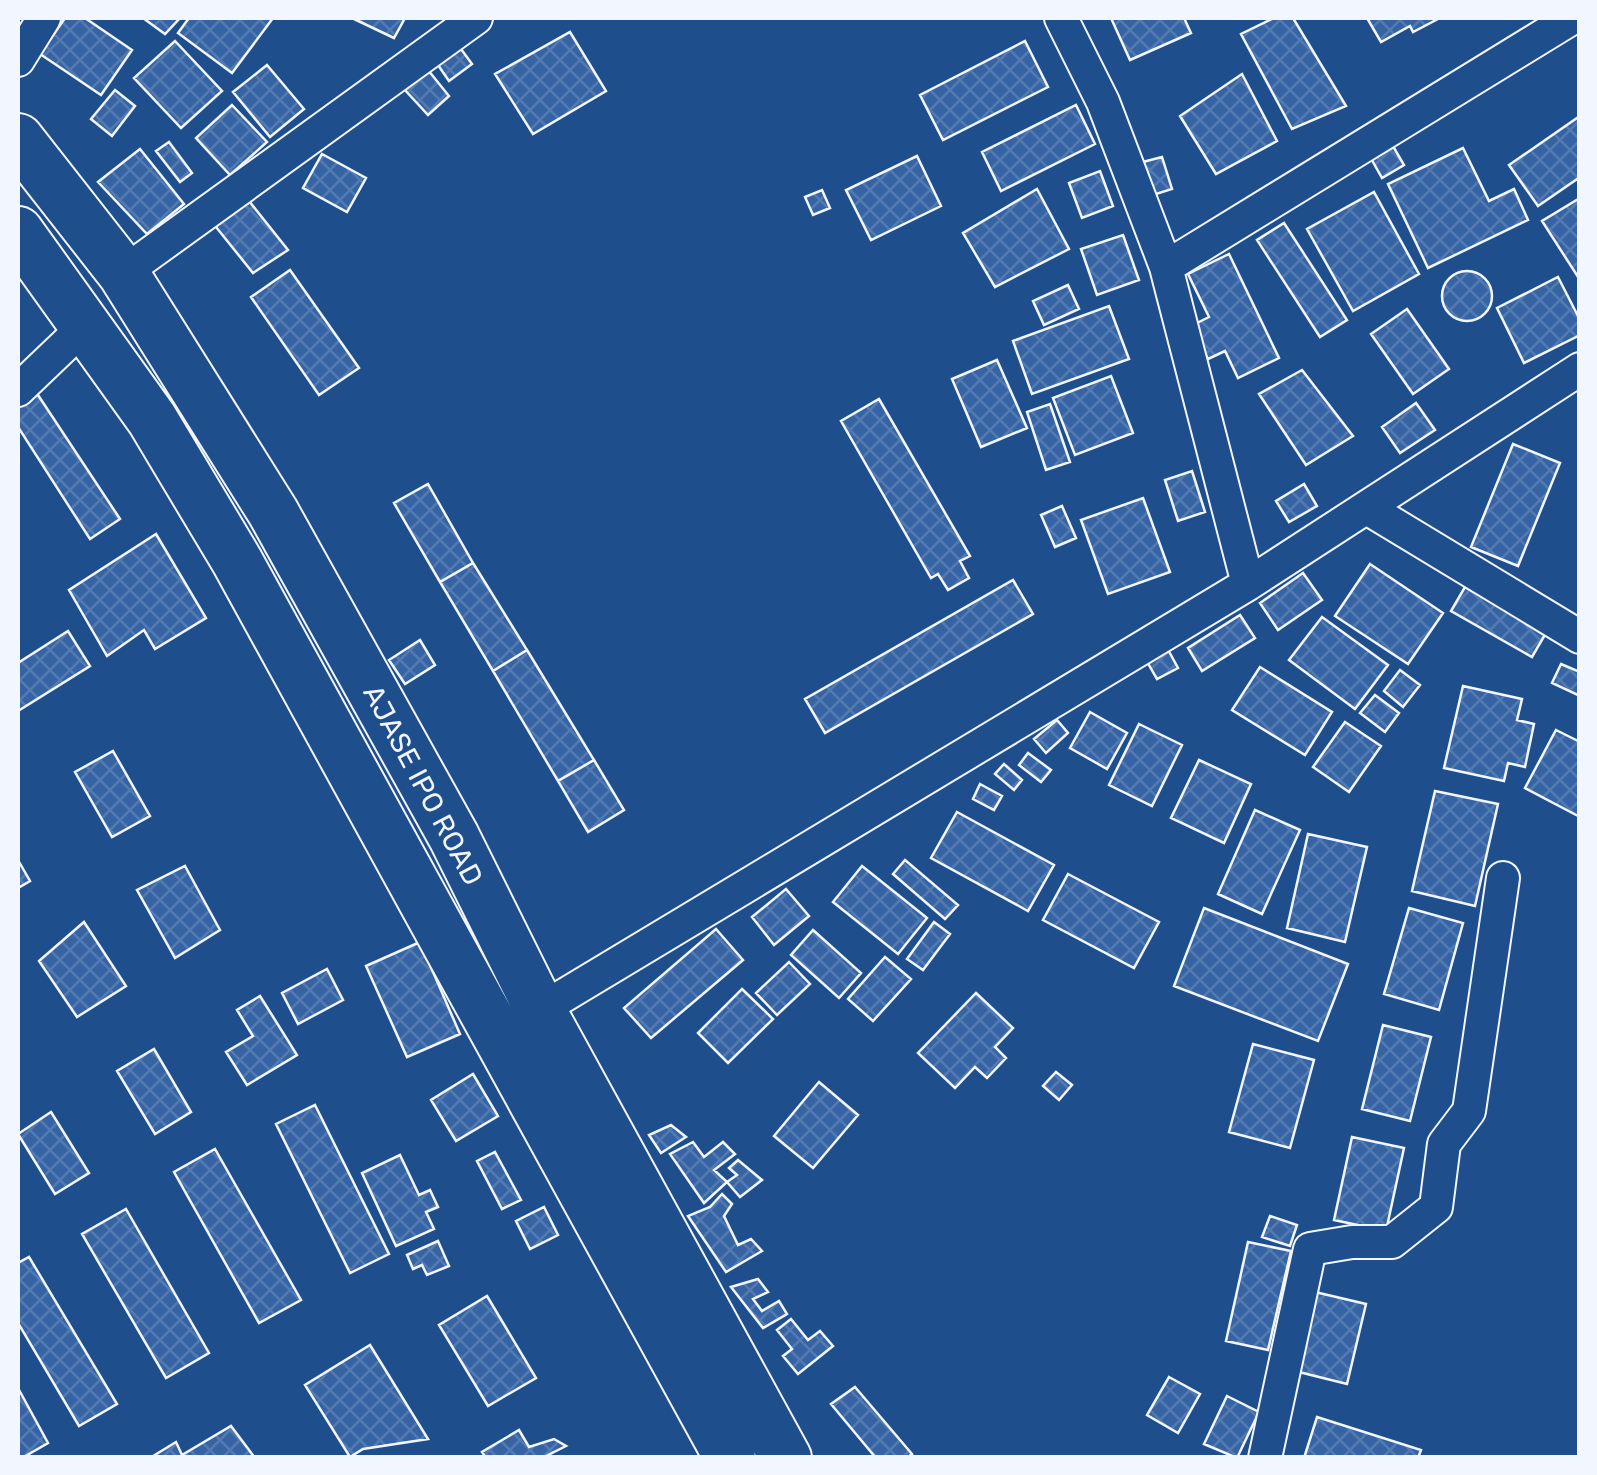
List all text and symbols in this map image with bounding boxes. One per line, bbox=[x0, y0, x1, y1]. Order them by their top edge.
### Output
street label: AJASE IPO ROAD bbox=[356, 679, 490, 891]

